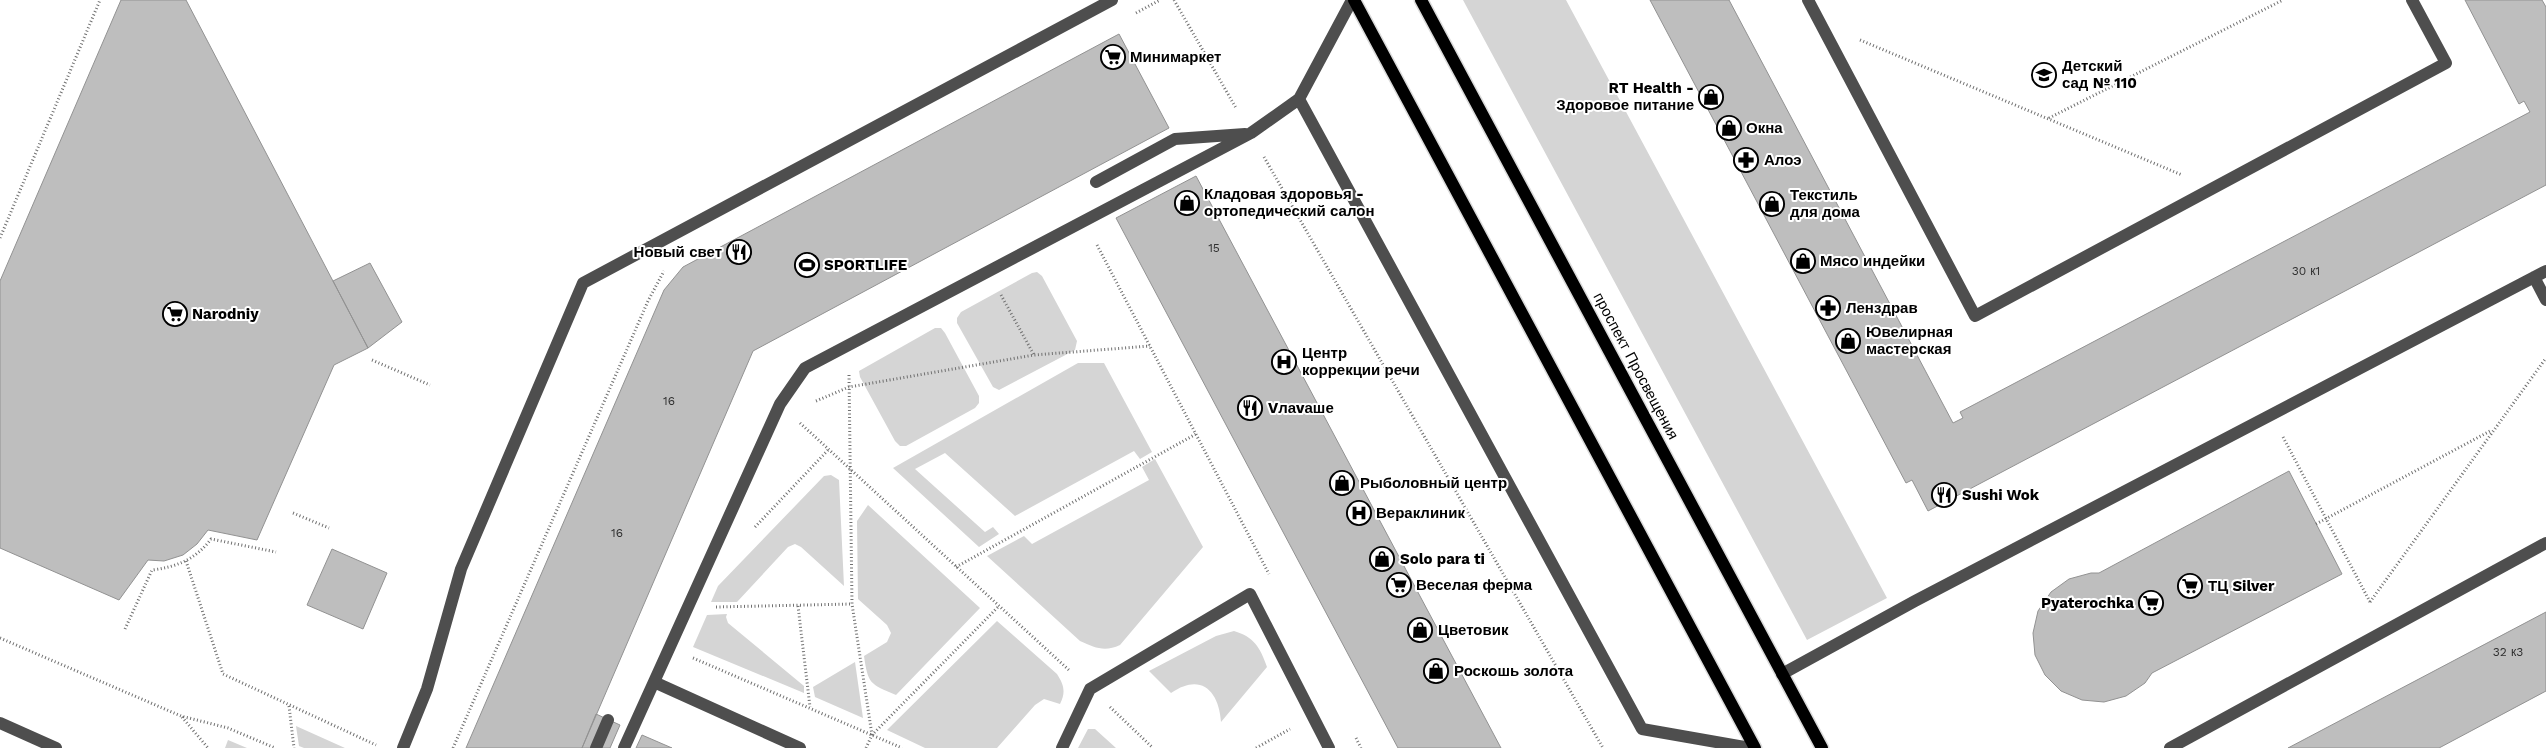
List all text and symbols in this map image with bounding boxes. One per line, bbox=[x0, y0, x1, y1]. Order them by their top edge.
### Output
supermarket icon: Минимаркет bbox=[1100, 44, 1126, 70]
place label: Минимаркет bbox=[1130, 48, 1221, 66]
place label: Детский сад № 110 bbox=[2062, 57, 2137, 92]
school or university icon: Детский сад № 110 bbox=[2031, 62, 2057, 88]
place label: RT Health - Здоровое питание bbox=[1556, 79, 1694, 114]
shop icon: RT Health - Здоровое питание bbox=[1698, 84, 1724, 110]
shop icon: Окна bbox=[1716, 115, 1742, 141]
place label: Окна bbox=[1746, 119, 1783, 137]
pharmacy icon: Алоэ bbox=[1733, 147, 1759, 173]
place label: Алоэ bbox=[1764, 151, 1801, 169]
place label: Кладовая здоровья - ортопедический салон bbox=[1204, 185, 1374, 220]
place label: Текстиль для дома bbox=[1790, 186, 1860, 221]
shop icon: Кладовая здоровья - ортопедический салон bbox=[1174, 190, 1200, 216]
shop icon: Текстиль для дома bbox=[1759, 191, 1785, 217]
restaurant icon: Новый свет bbox=[726, 239, 752, 265]
house number: 15 bbox=[1208, 241, 1220, 255]
place label: Новый свет bbox=[634, 243, 722, 261]
shop icon: Мясо индейки bbox=[1790, 248, 1816, 274]
sports icon: SPORTLIFE bbox=[794, 252, 820, 278]
place label: Мясо индейки bbox=[1820, 252, 1925, 270]
place label: SPORTLIFE bbox=[824, 256, 907, 274]
house number: 30 к1 bbox=[2292, 264, 2320, 278]
street label: проспект Просвещения bbox=[1590, 289, 1682, 443]
pharmacy icon: Ленздрав bbox=[1815, 295, 1841, 321]
place label: Ленздрав bbox=[1846, 299, 1918, 317]
supermarket icon: Narodniy bbox=[162, 301, 188, 327]
place label: Narodniy bbox=[192, 305, 259, 323]
place label: Ювелирная мастерская bbox=[1866, 323, 1953, 358]
shop icon: Ювелирная мастерская bbox=[1835, 328, 1861, 354]
place label: Центр коррекции речи bbox=[1302, 344, 1420, 379]
hospital icon: Центр коррекции речи bbox=[1271, 349, 1297, 375]
house number: 16 bbox=[663, 394, 675, 408]
restaurant icon: Vлаvаше bbox=[1237, 395, 1263, 421]
place label: Vлаvаше bbox=[1268, 399, 1334, 417]
shop icon: Рыболовный центр bbox=[1329, 470, 1355, 496]
place label: Рыболовный центр bbox=[1360, 474, 1507, 492]
restaurant icon: Sushi Wok bbox=[1931, 482, 1957, 508]
place label: Sushi Wok bbox=[1962, 486, 2040, 504]
hospital icon: Вераклиник bbox=[1346, 500, 1372, 526]
place label: Вераклиник bbox=[1376, 504, 1465, 522]
house number: 16 bbox=[611, 526, 623, 540]
shop icon: Solo para ti bbox=[1369, 546, 1395, 572]
place label: Solo para ti bbox=[1400, 550, 1485, 568]
supermarket icon: Веселая ферма bbox=[1386, 572, 1412, 598]
supermarket icon: ТЦ Silver bbox=[2177, 573, 2203, 599]
place label: Веселая ферма bbox=[1416, 576, 1533, 594]
place label: ТЦ Silver bbox=[2208, 577, 2275, 595]
supermarket icon: Pyaterochka bbox=[2138, 590, 2164, 616]
place label: Pyaterochka bbox=[2041, 594, 2134, 612]
shop icon: Цветовик bbox=[1407, 617, 1433, 643]
place label: Цветовик bbox=[1438, 621, 1509, 639]
house number: 32 к3 bbox=[2493, 645, 2523, 659]
shop icon: Роскошь золота bbox=[1423, 658, 1449, 684]
place label: Роскошь золота bbox=[1454, 662, 1574, 680]

